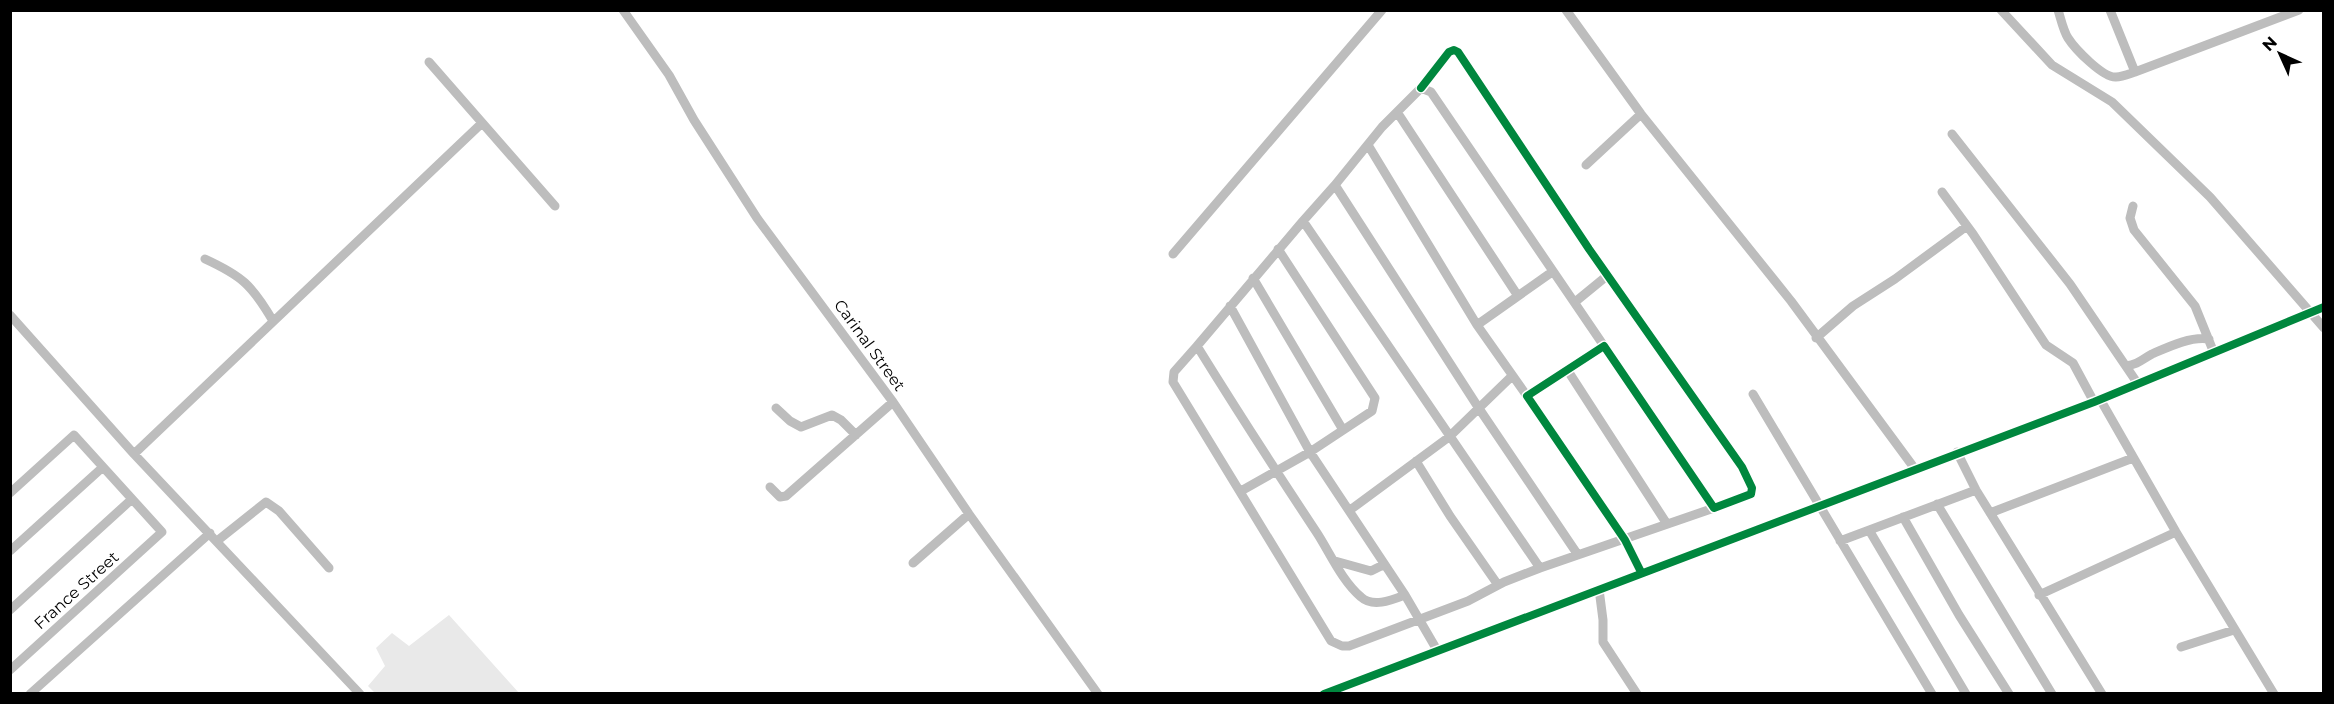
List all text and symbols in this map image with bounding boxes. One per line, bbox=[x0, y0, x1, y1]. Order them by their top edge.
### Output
north arrow bbox=[2250, 24, 2310, 84]
text: N bbox=[2258, 32, 2281, 55]
street label: Carinal Street bbox=[830, 296, 909, 395]
street label: France Street bbox=[30, 547, 123, 633]

